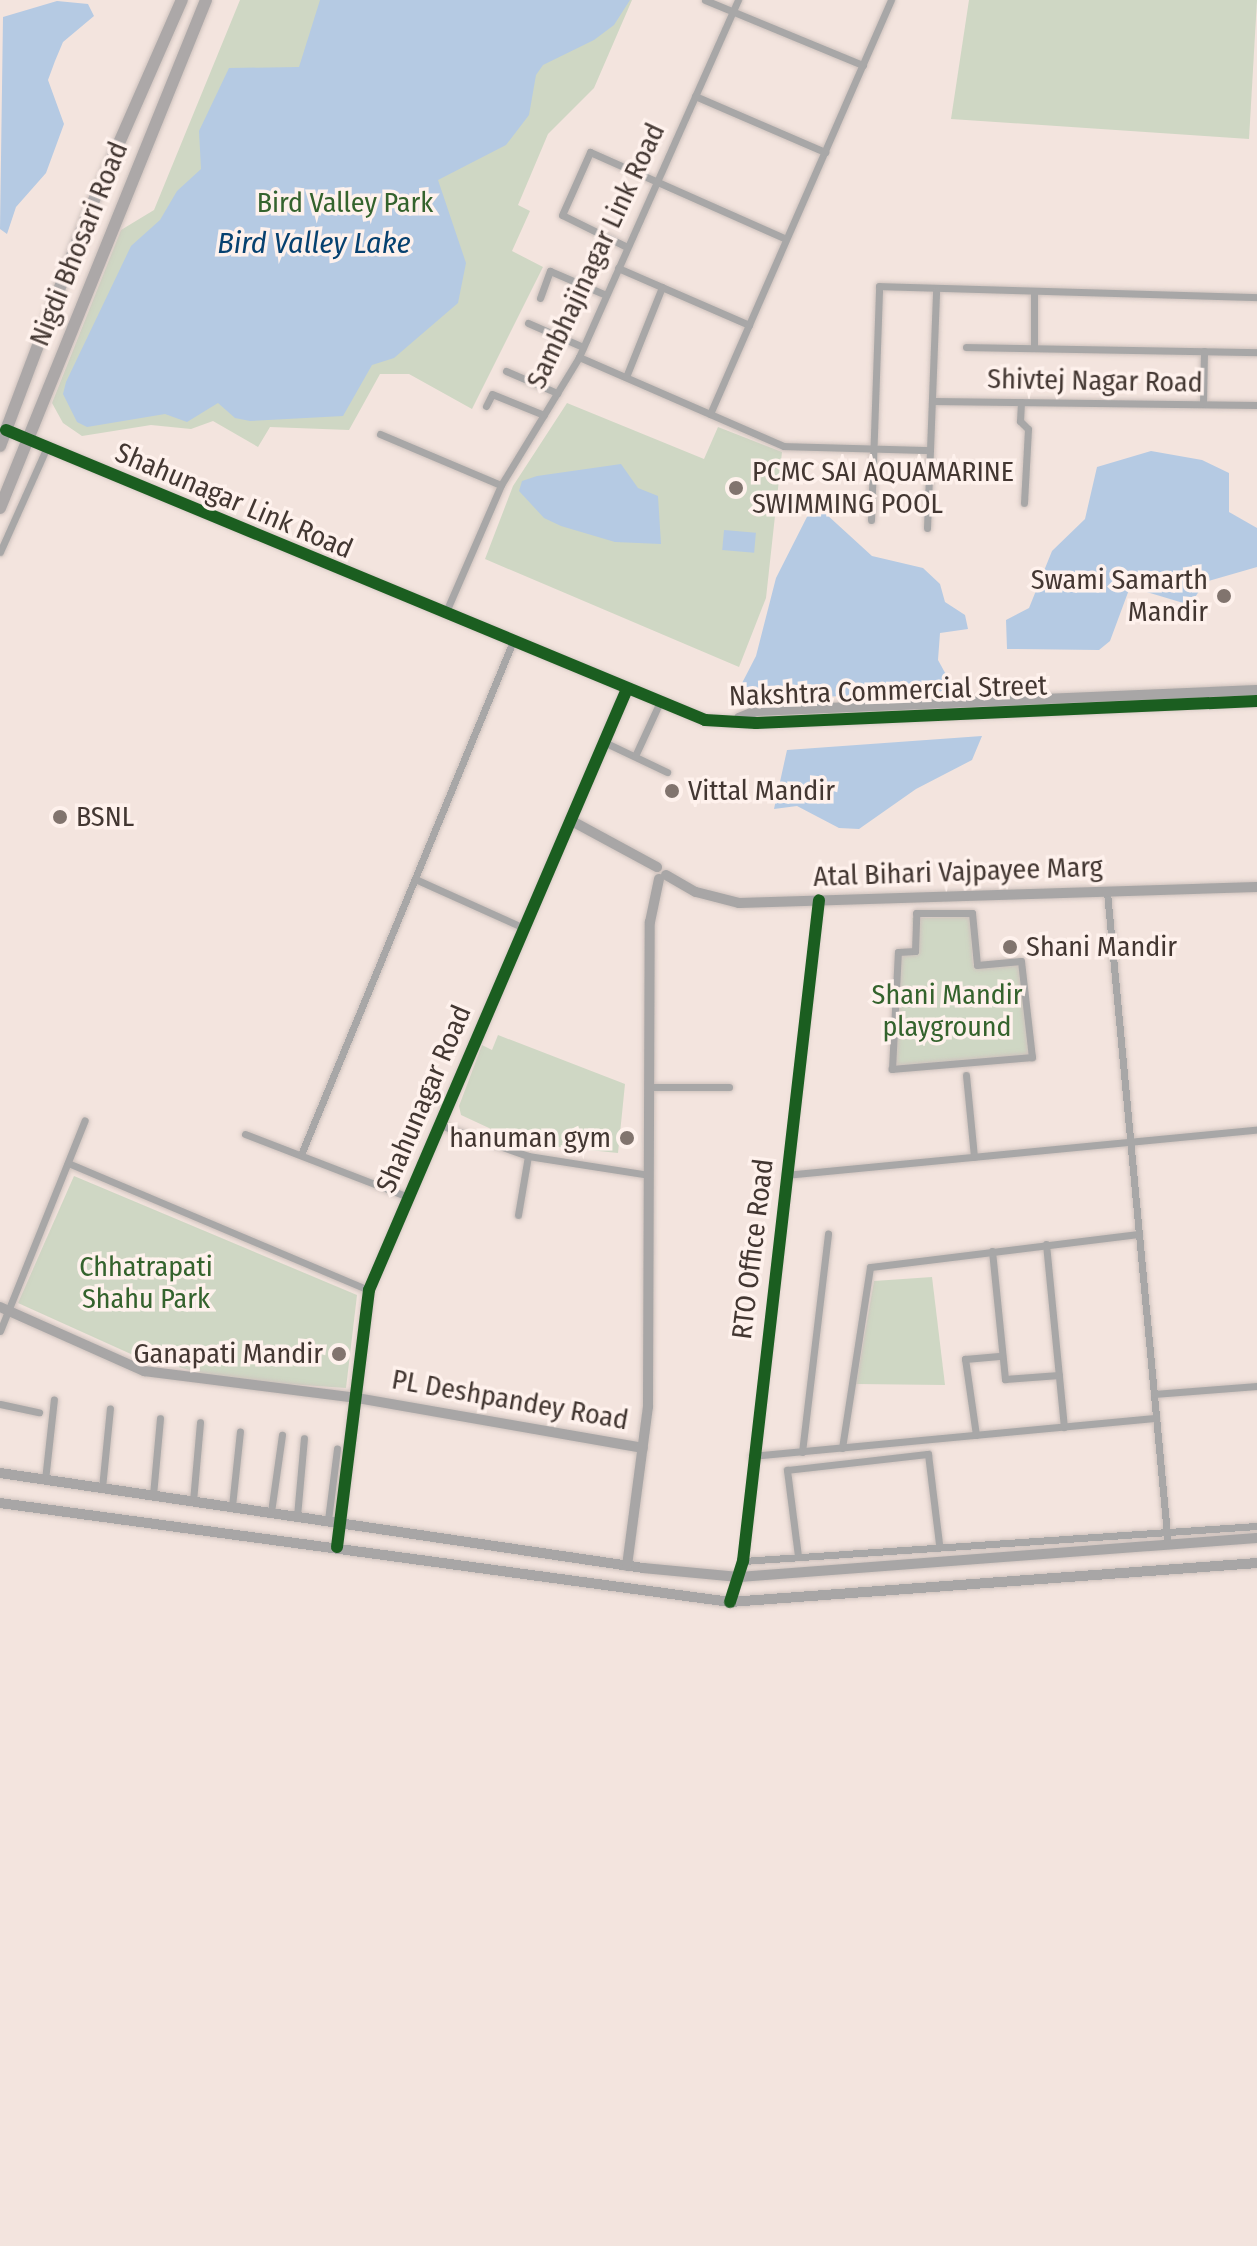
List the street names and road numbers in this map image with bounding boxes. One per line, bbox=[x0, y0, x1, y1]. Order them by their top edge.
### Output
street label: Sambhajinagar Link Road bbox=[520, 118, 672, 394]
street label: Nigdi Bhosari Road bbox=[23, 137, 135, 351]
street label: Shivtej Nagar Road bbox=[987, 362, 1203, 400]
street label: Shahunagar Link Road bbox=[110, 436, 358, 566]
street label: Nakshtra Commercial Street bbox=[728, 669, 1048, 713]
street label: Atal Bihari Vajpayee Marg bbox=[813, 850, 1103, 894]
street label: Shahunagar Road bbox=[369, 1000, 479, 1198]
street label: RTO Office Road bbox=[725, 1157, 781, 1341]
street label: PL Deshpandey Road bbox=[389, 1363, 631, 1437]

